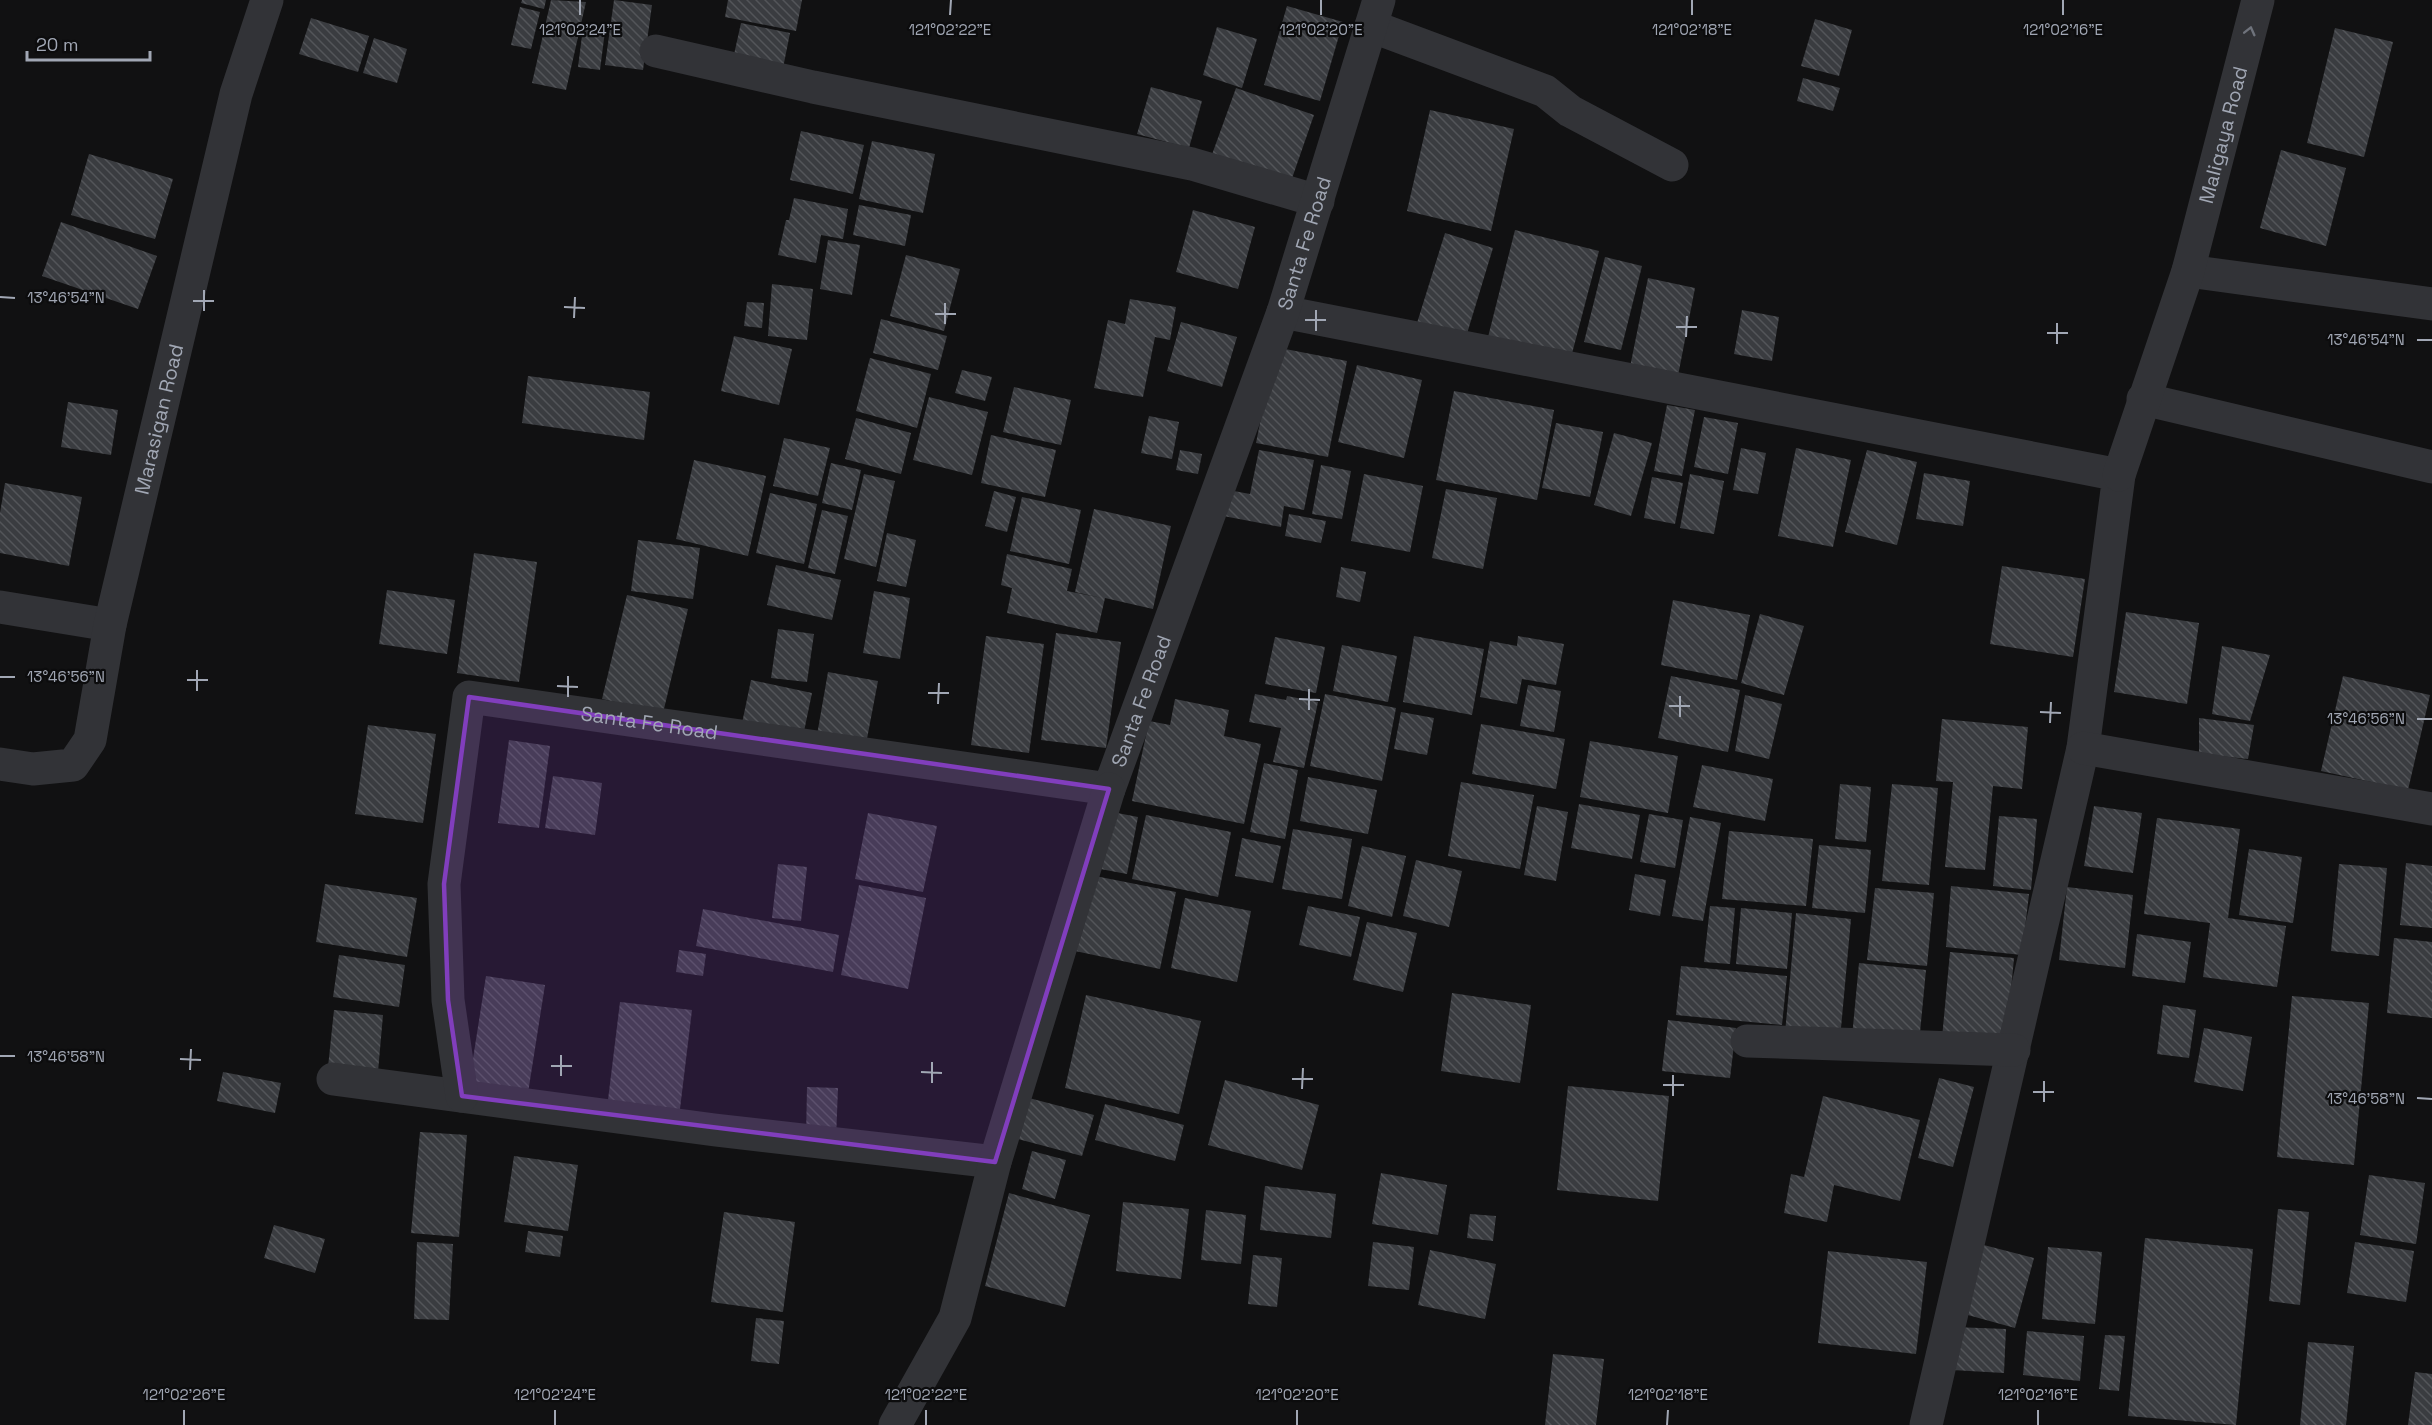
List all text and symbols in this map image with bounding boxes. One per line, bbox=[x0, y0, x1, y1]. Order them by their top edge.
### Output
text: 121°02'24"E bbox=[539, 20, 621, 39]
text: 121°02'22"E bbox=[909, 20, 991, 39]
text: 121°02'20"E bbox=[1279, 20, 1363, 39]
text: 121°02'18"E bbox=[1652, 20, 1732, 39]
text: 121°02'16"E bbox=[2023, 20, 2103, 39]
scale bar bbox=[27, 24, 150, 62]
one-way arrow bbox=[2243, 26, 2255, 37]
text: 20 m bbox=[36, 33, 79, 56]
street label: Maligaya Road bbox=[2193, 63, 2253, 206]
street label: Santa Fe Road bbox=[1271, 173, 1337, 313]
text: 13°46'54"N bbox=[27, 288, 105, 307]
text: 13°46'54"N bbox=[2327, 330, 2405, 349]
street label: Marasigan Road bbox=[128, 341, 189, 497]
street label: Santa Fe Road bbox=[1105, 632, 1177, 770]
text: 13°46'56"N bbox=[27, 667, 105, 686]
street label: Santa Fe Road bbox=[579, 700, 720, 746]
text: 13°46'56"N bbox=[2327, 709, 2405, 728]
text: 13°46'58"N bbox=[27, 1047, 105, 1066]
text: 13°46'58"N bbox=[2327, 1089, 2405, 1108]
text: 121°02'26"E bbox=[143, 1385, 225, 1404]
text: 121°02'24"E bbox=[514, 1385, 596, 1404]
text: 121°02'22"E bbox=[885, 1385, 967, 1404]
text: 121°02'20"E bbox=[1255, 1385, 1339, 1404]
text: 121°02'18"E bbox=[1628, 1385, 1708, 1404]
text: 121°02'16"E bbox=[1998, 1385, 2078, 1404]

